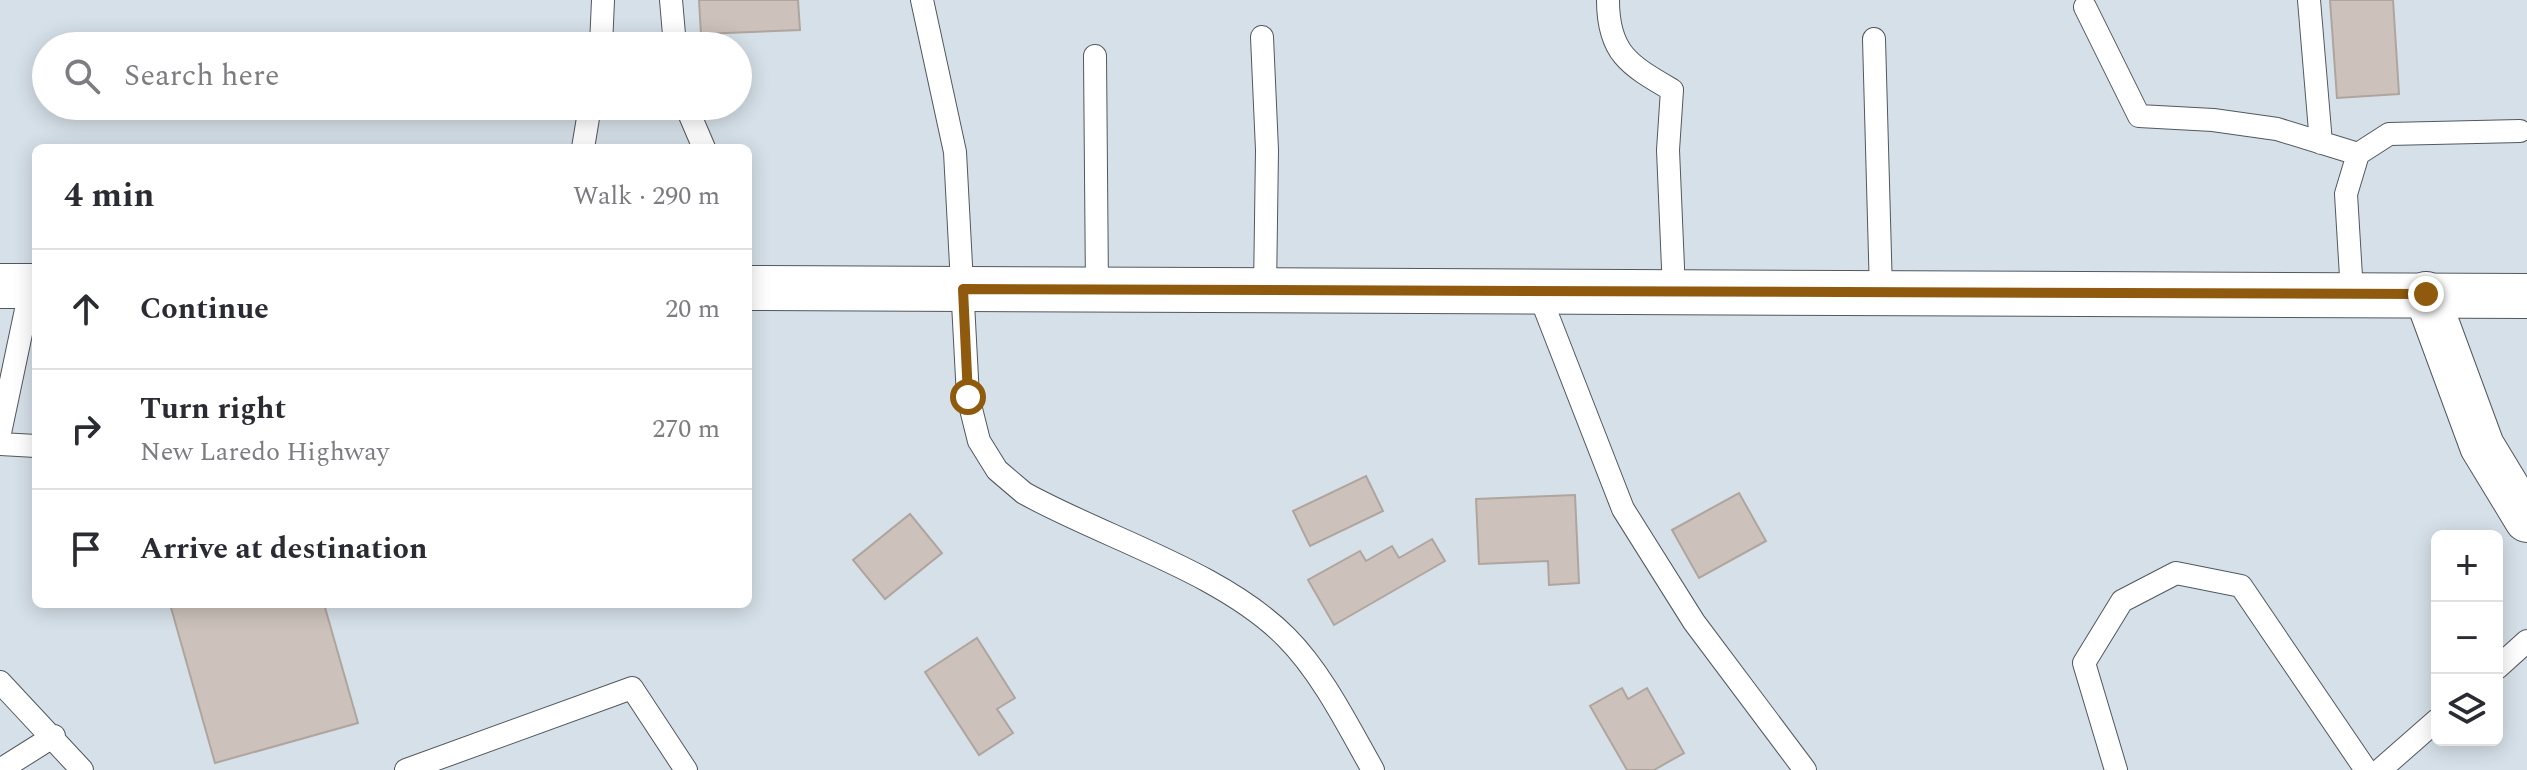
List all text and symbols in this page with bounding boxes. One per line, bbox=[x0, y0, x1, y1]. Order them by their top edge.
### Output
search box bbox=[32, 32, 752, 120]
text: Search here bbox=[124, 53, 280, 99]
icon: search bbox=[60, 54, 104, 98]
text: 4 min bbox=[64, 170, 154, 222]
text: Walk · 290 m bbox=[573, 176, 720, 216]
route end bbox=[2408, 276, 2444, 312]
text: Continue bbox=[140, 286, 269, 332]
icon: ahead bbox=[64, 287, 108, 331]
text: 20 m bbox=[665, 289, 720, 329]
route start bbox=[950, 379, 986, 415]
text: Turn right bbox=[140, 386, 286, 432]
icon: right bbox=[64, 407, 108, 451]
text: 270 m bbox=[652, 409, 720, 449]
text: New Laredo Highway bbox=[140, 432, 389, 472]
text: Arrive at destination bbox=[140, 526, 427, 572]
icon: arrive bbox=[64, 527, 108, 571]
map controls bbox=[2431, 530, 2503, 746]
button: + bbox=[2431, 530, 2503, 602]
button: − bbox=[2431, 602, 2503, 674]
button: layers bbox=[2431, 674, 2503, 746]

